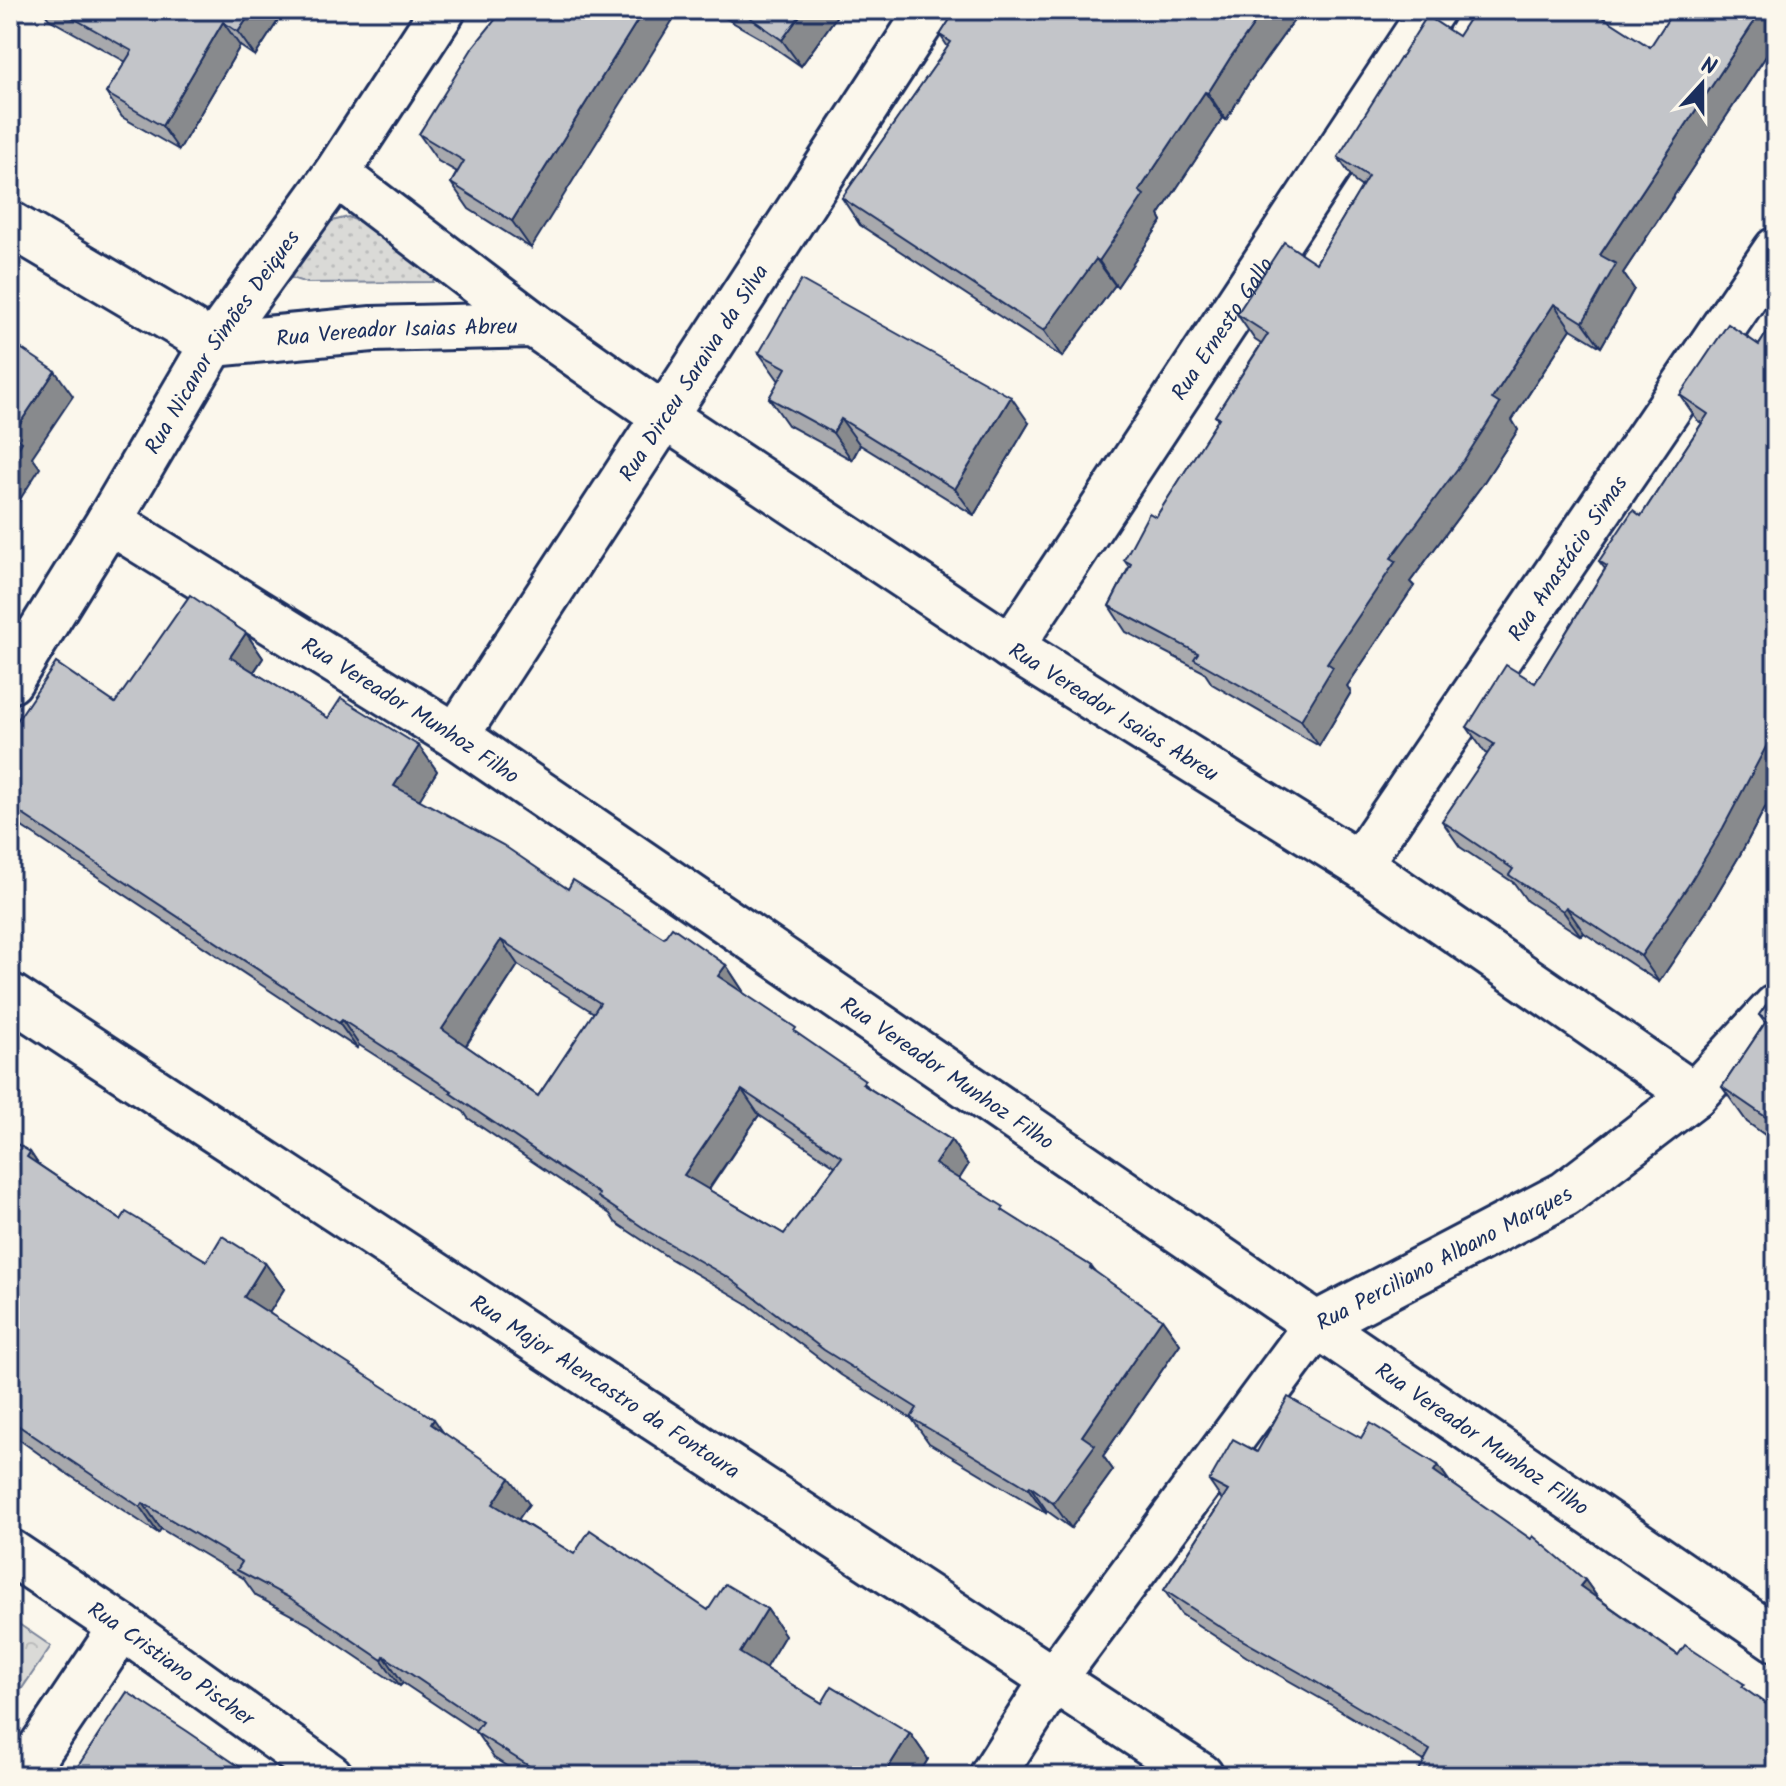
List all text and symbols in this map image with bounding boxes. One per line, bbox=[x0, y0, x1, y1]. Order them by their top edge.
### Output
north arrow bbox=[1662, 44, 1742, 124]
text: N bbox=[1696, 49, 1721, 87]
street label: Rua Nicanor Simões Deiques bbox=[137, 223, 310, 462]
street label: Rua Ernesto Gallo bbox=[1163, 251, 1284, 408]
street label: Rua Dirceu Saraiva da Silva bbox=[611, 258, 779, 490]
street label: Rua Vereador Isaias Abreu bbox=[275, 310, 518, 358]
street label: Rua Anastácio Simas bbox=[1500, 469, 1638, 650]
street label: Rua Vereador Munhoz Filho bbox=[294, 629, 526, 794]
street label: Rua Vereador Isaias Abreu bbox=[1001, 635, 1225, 792]
street label: Rua Vereador Munhoz Filho bbox=[832, 989, 1061, 1160]
street label: Rua Perciliano Albano Marques bbox=[1311, 1178, 1582, 1341]
street label: Rua Major Alencastro da Fontoura bbox=[462, 1287, 746, 1490]
street label: Rua Vereador Munhoz Filho bbox=[1367, 1355, 1595, 1526]
street label: Rua Cristiano Pischer bbox=[80, 1594, 262, 1737]

